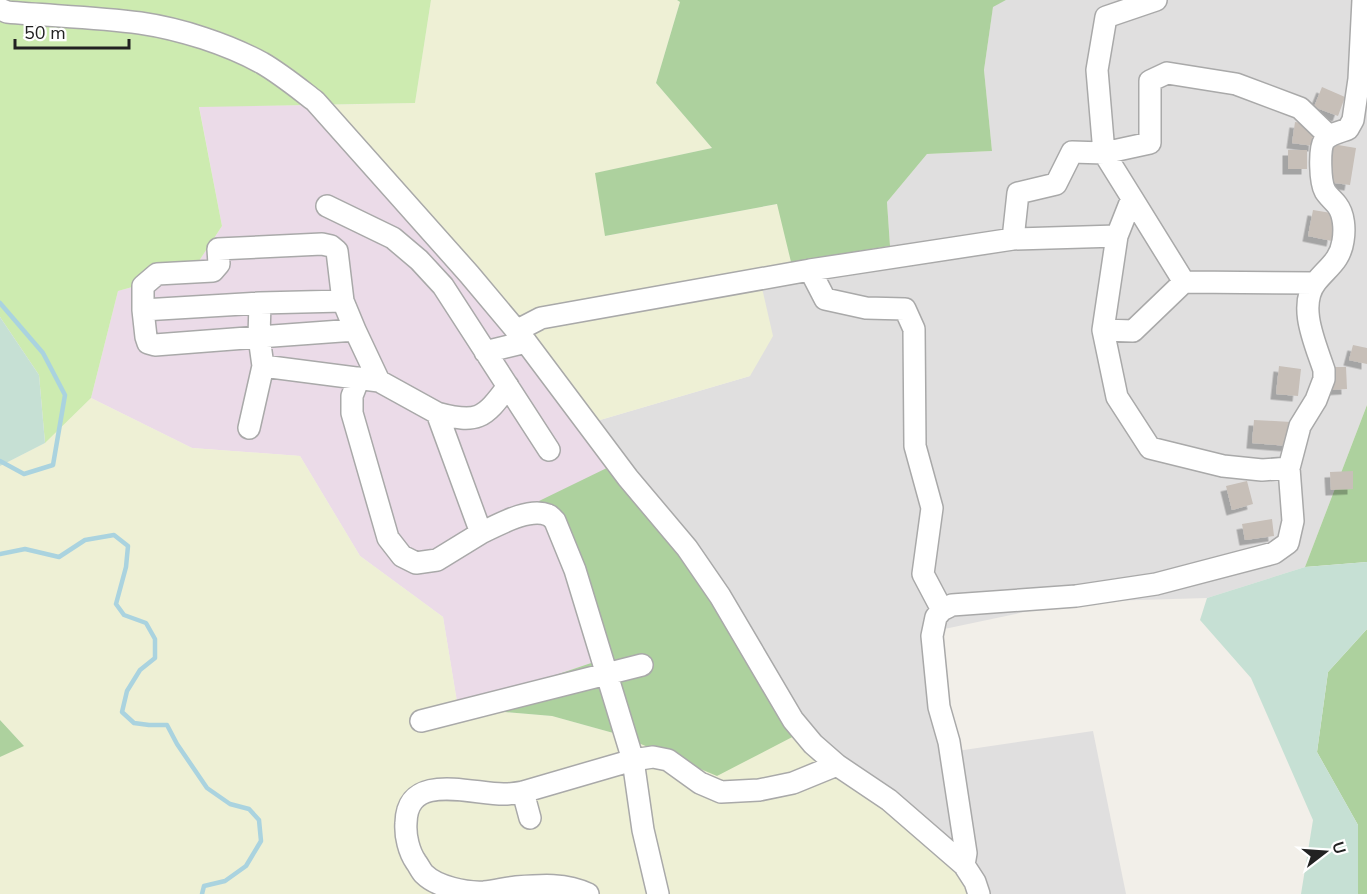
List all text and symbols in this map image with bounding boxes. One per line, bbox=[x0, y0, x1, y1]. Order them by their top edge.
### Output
scale bar bbox=[15, 12, 129, 50]
text: 50 m bbox=[24, 21, 66, 45]
north arrow bbox=[1295, 822, 1355, 882]
text: U bbox=[1326, 839, 1351, 857]

